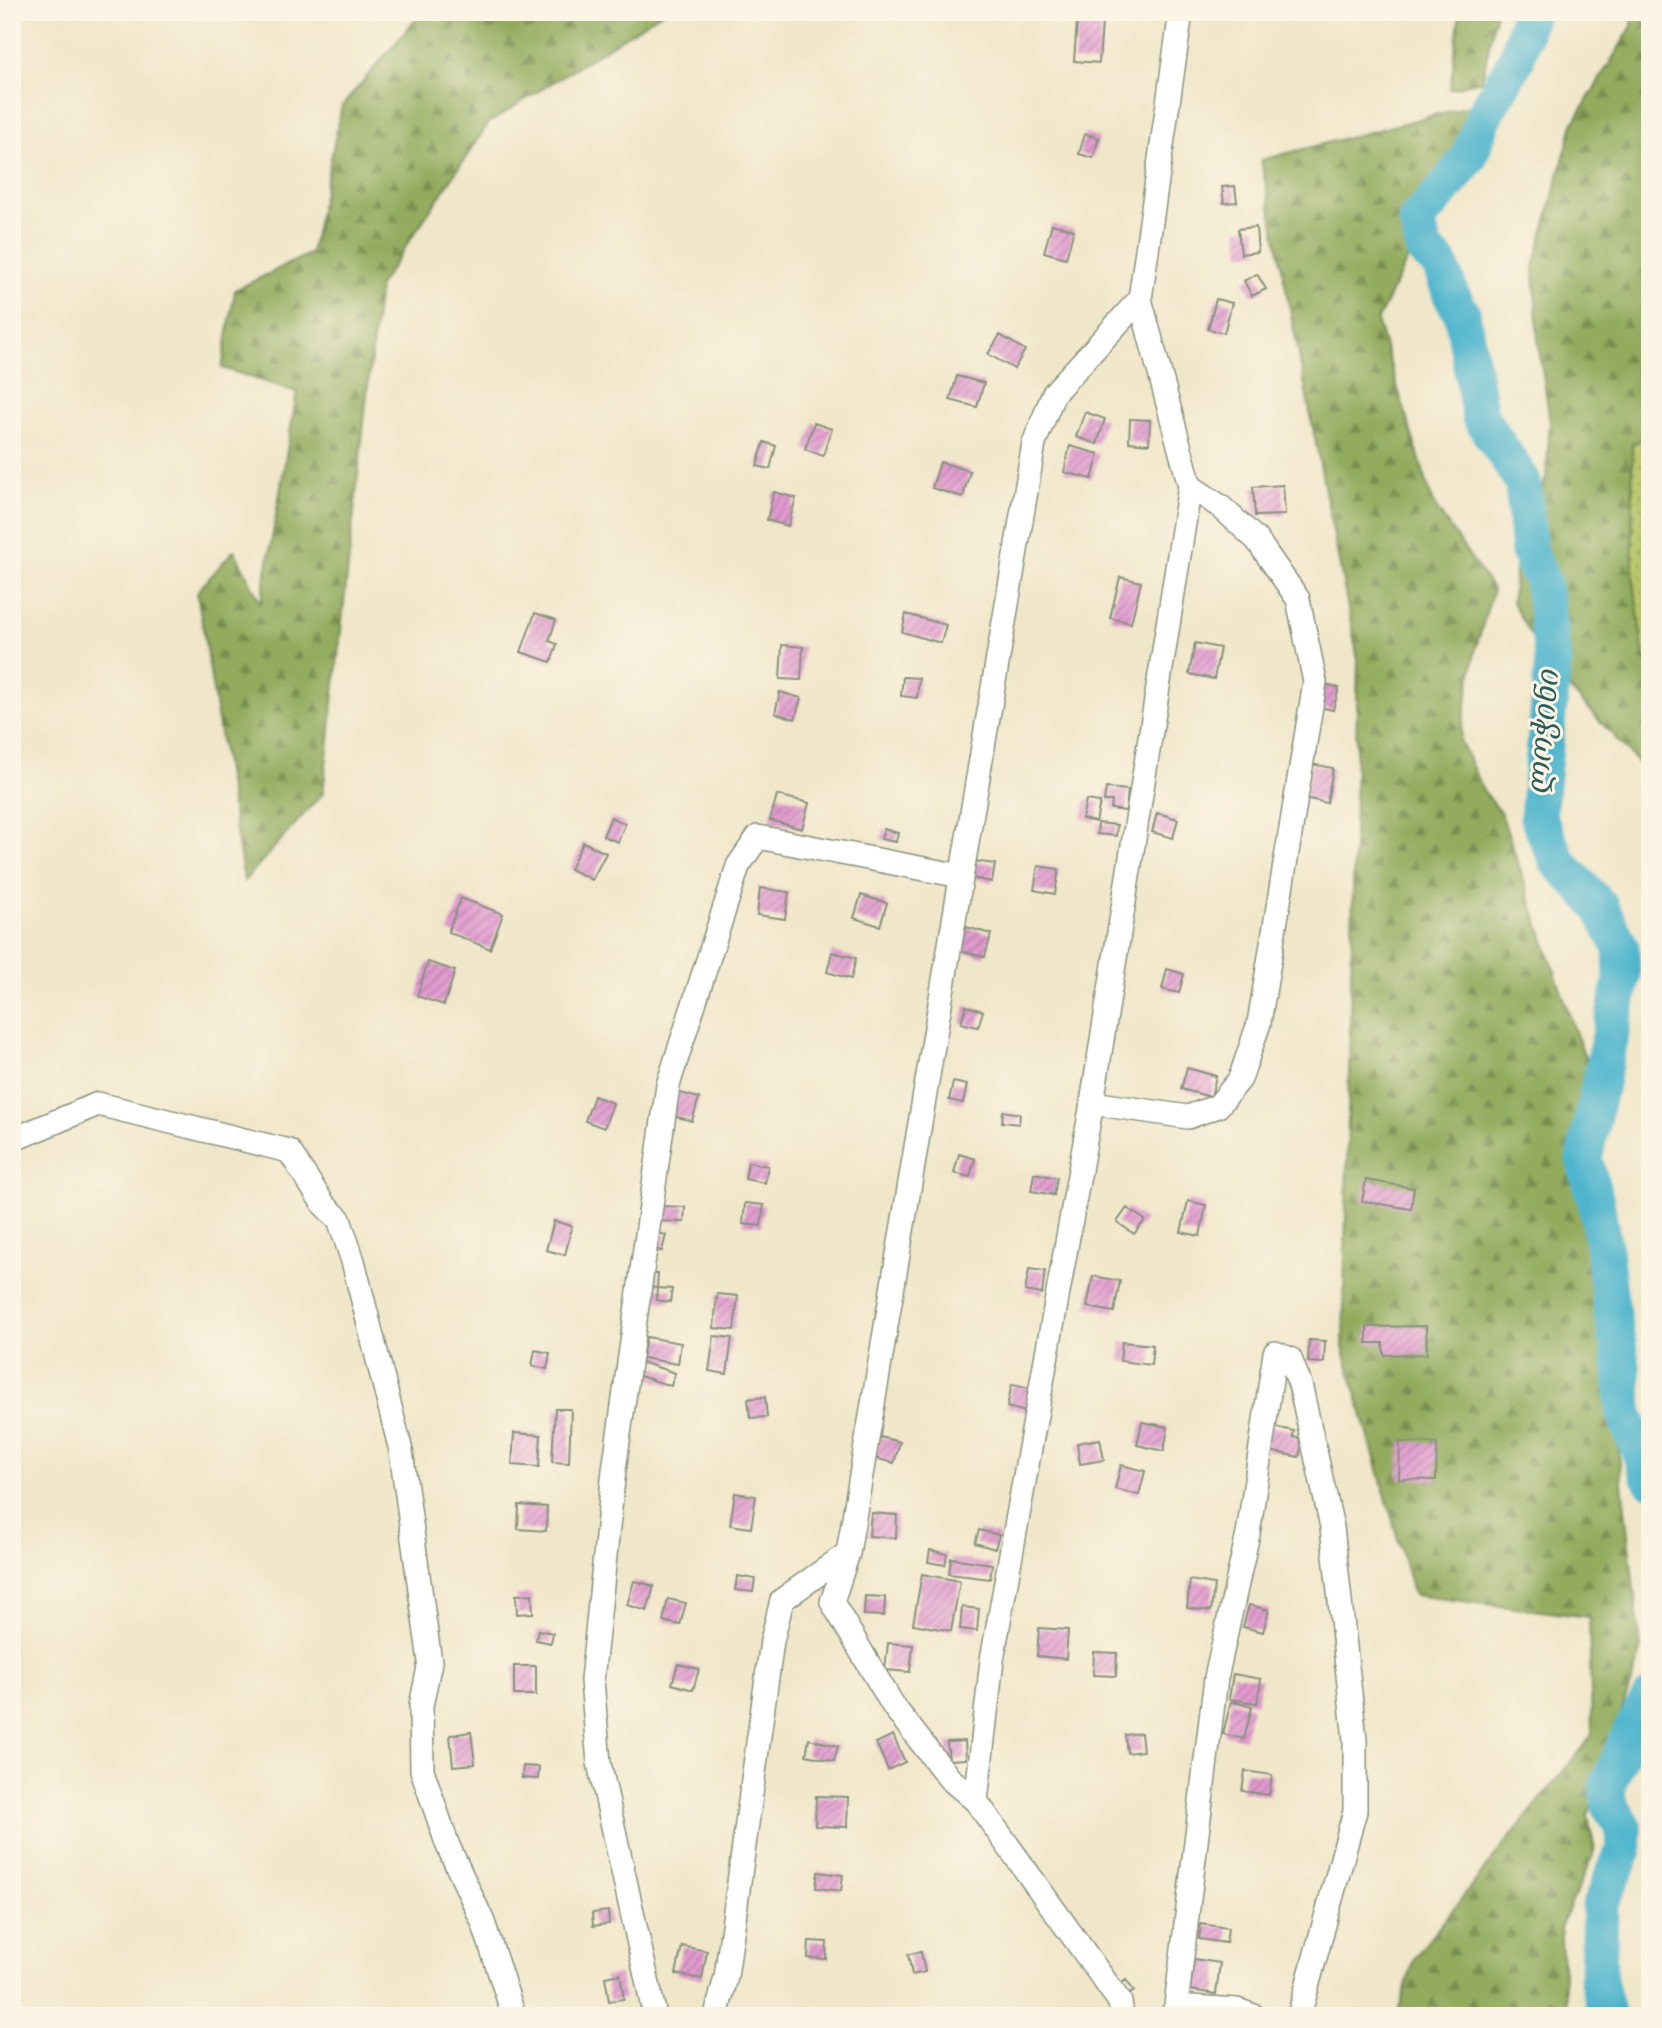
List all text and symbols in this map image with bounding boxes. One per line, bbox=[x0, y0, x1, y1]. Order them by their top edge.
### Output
water label: ლოჭინი bbox=[1518, 667, 1572, 797]

